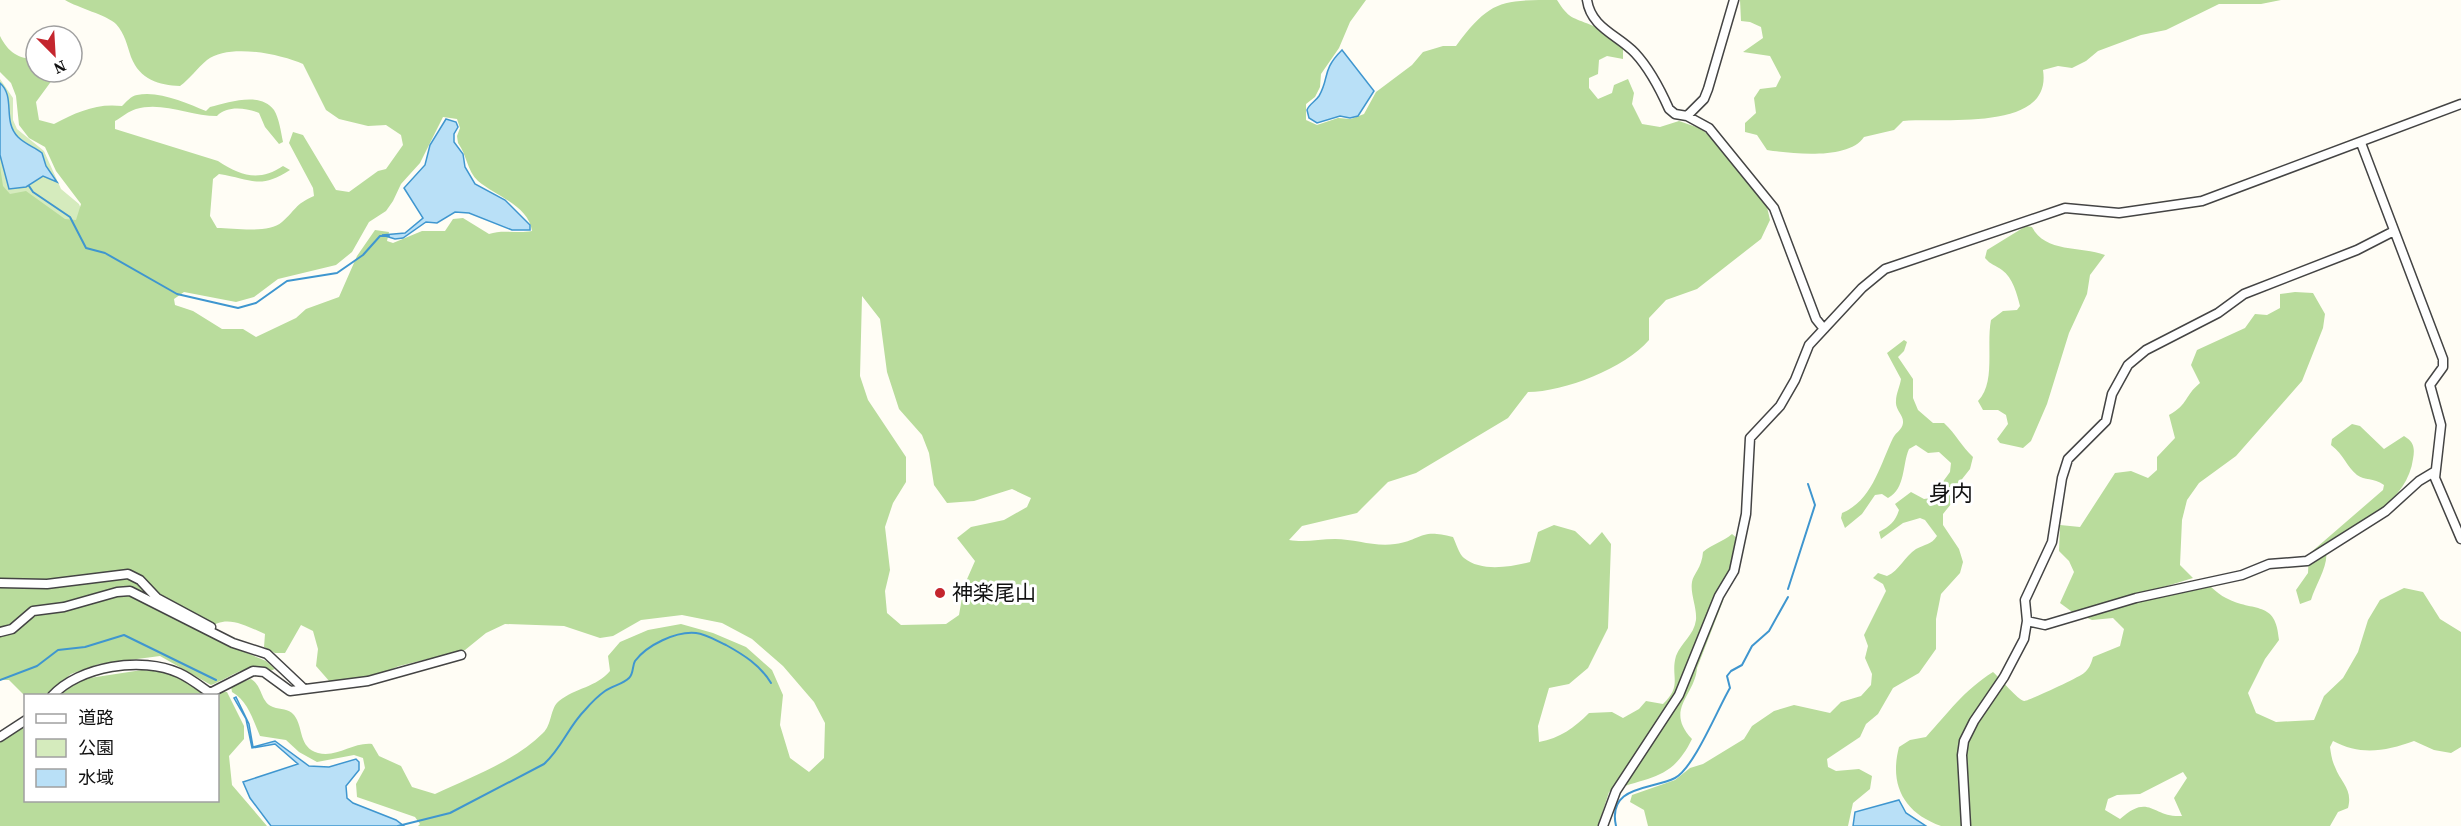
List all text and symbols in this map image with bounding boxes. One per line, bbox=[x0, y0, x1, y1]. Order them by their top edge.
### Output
north arrow bbox=[24, 24, 84, 84]
text: N bbox=[50, 55, 70, 80]
district label: 身内 bbox=[1929, 478, 1973, 508]
place label: 神楽尾山 bbox=[952, 578, 1036, 607]
marker: 神楽尾山 bbox=[933, 586, 947, 600]
legend bbox=[24, 694, 219, 802]
text: 道路 bbox=[78, 705, 114, 730]
text: 公園 bbox=[78, 735, 114, 760]
text: 水域 bbox=[78, 765, 114, 790]

